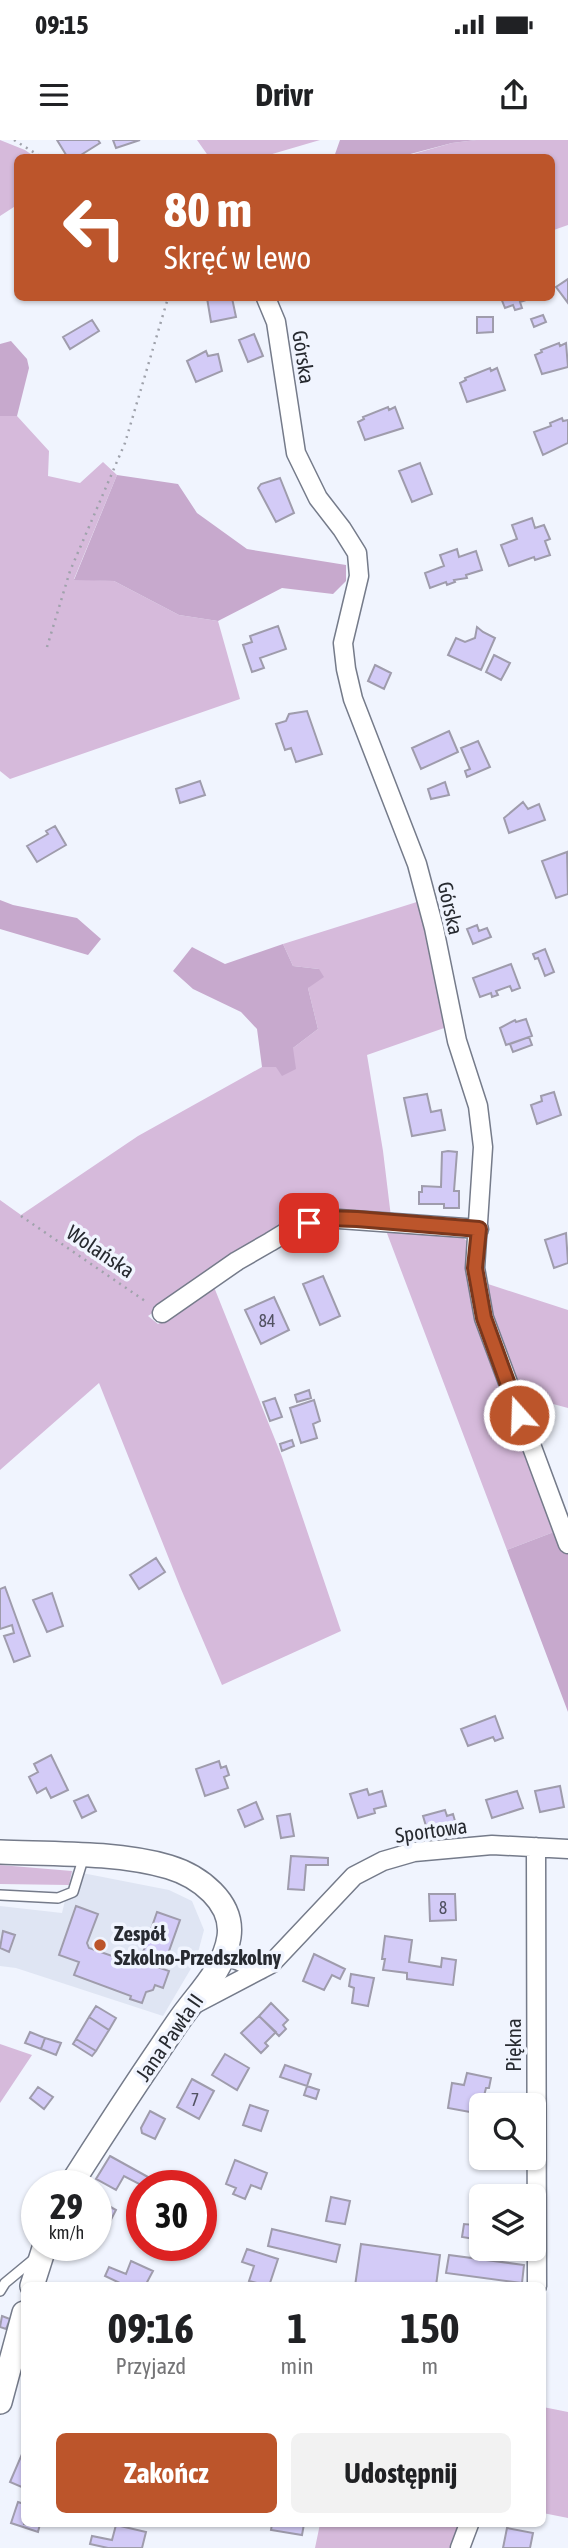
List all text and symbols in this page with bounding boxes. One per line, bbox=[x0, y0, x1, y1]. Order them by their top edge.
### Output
text: 09:15 bbox=[35, 10, 89, 40]
icon: menu bbox=[35, 76, 73, 114]
text: Drivr bbox=[255, 76, 313, 113]
icon: share bbox=[495, 76, 533, 114]
text: 80 m bbox=[164, 181, 252, 237]
icon: left bbox=[49, 182, 140, 273]
text: Skręć w lewo bbox=[164, 239, 311, 276]
street label: Górska bbox=[288, 329, 320, 385]
street label: Górska bbox=[433, 879, 469, 937]
pin bbox=[279, 1193, 339, 1253]
icon: arrive bbox=[290, 1204, 328, 1242]
street label: Wolańska bbox=[63, 1220, 139, 1282]
house number: 84 bbox=[259, 1310, 275, 1331]
position arrow bbox=[482, 1378, 556, 1452]
street label: Sportowa bbox=[394, 1813, 468, 1847]
house number: 8 bbox=[439, 1897, 447, 1918]
place label: Zespół Szkolno-Przedszkolny bbox=[114, 1921, 282, 1969]
marker: Zespół Szkolno-Przedszkolny bbox=[92, 1937, 108, 1953]
street label: Jana Pawła II bbox=[130, 1989, 208, 2085]
street label: Piękna bbox=[501, 2018, 525, 2072]
house number: 7 bbox=[191, 2089, 199, 2110]
map controls bbox=[469, 2093, 546, 2261]
button: search bbox=[469, 2093, 546, 2170]
speed limit sign: 30 bbox=[126, 2170, 217, 2261]
button: layers bbox=[469, 2184, 546, 2261]
text: 29 bbox=[50, 2186, 83, 2226]
text: km/h bbox=[49, 2222, 84, 2243]
text: 09:16 bbox=[108, 2304, 194, 2352]
text: 1 bbox=[287, 2304, 307, 2352]
text: 150 bbox=[400, 2304, 459, 2352]
text: Przyjazd bbox=[115, 2353, 186, 2379]
text: min bbox=[281, 2353, 314, 2379]
text: m bbox=[422, 2353, 438, 2379]
button: Zakończ bbox=[56, 2433, 277, 2513]
button: Udostępnij bbox=[291, 2433, 511, 2513]

